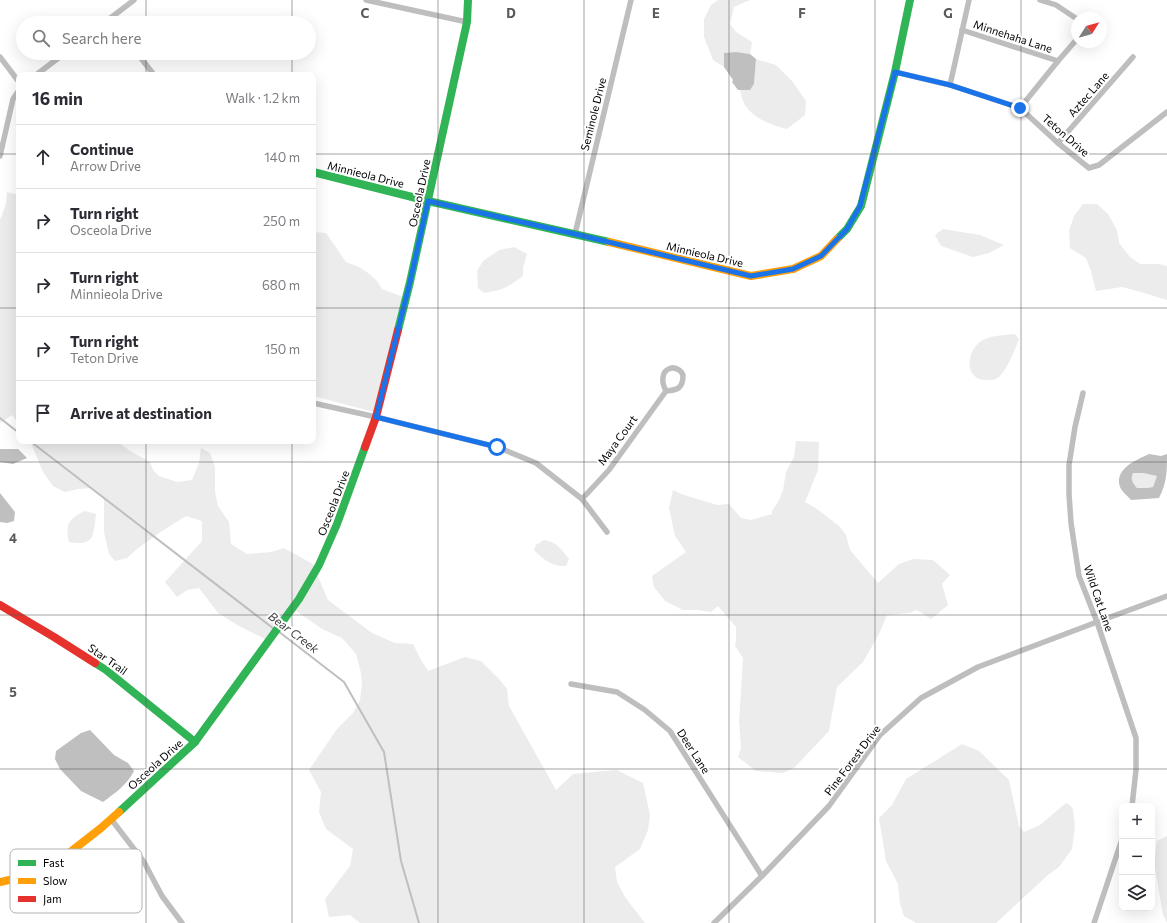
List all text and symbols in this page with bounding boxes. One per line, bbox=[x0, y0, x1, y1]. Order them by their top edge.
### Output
text: C bbox=[361, 5, 370, 21]
text: D bbox=[506, 5, 516, 21]
text: E bbox=[652, 5, 660, 21]
text: F bbox=[798, 5, 806, 21]
text: G bbox=[943, 5, 953, 21]
north arrow bbox=[1071, 12, 1107, 48]
search box bbox=[16, 16, 316, 60]
street label: Minnehaha Lane bbox=[972, 17, 1054, 55]
icon: search bbox=[30, 27, 52, 49]
text: Search here bbox=[62, 29, 141, 47]
street label: Aztec Lane bbox=[1065, 69, 1111, 119]
street label: Seminole Drive bbox=[578, 76, 608, 152]
text: 16 min bbox=[32, 88, 83, 109]
text: Walk · 1.2 km bbox=[226, 90, 300, 106]
route end bbox=[1011, 99, 1029, 117]
street label: Teton Drive bbox=[1040, 111, 1092, 159]
text: Continue bbox=[70, 140, 134, 158]
icon: ahead bbox=[32, 146, 54, 168]
text: 140 m bbox=[264, 149, 300, 165]
text: Arrow Drive bbox=[70, 158, 141, 174]
street label: Minnieola Drive bbox=[326, 158, 406, 190]
street label: Osceola Drive bbox=[405, 158, 433, 228]
text: Turn right bbox=[70, 204, 139, 222]
icon: right bbox=[32, 210, 54, 232]
text: 250 m bbox=[263, 213, 300, 229]
text: Osceola Drive bbox=[70, 222, 152, 238]
street label: Minnieola Drive bbox=[665, 239, 745, 269]
text: Turn right bbox=[70, 268, 139, 286]
icon: right bbox=[32, 274, 54, 296]
text: 680 m bbox=[262, 277, 300, 293]
text: Minnieola Drive bbox=[70, 286, 163, 302]
text: Turn right bbox=[70, 332, 139, 350]
icon: right bbox=[32, 338, 54, 360]
text: 150 m bbox=[265, 341, 300, 357]
text: Teton Drive bbox=[70, 350, 138, 366]
icon: arrive bbox=[32, 402, 54, 424]
text: Arrive at destination bbox=[70, 404, 212, 422]
street label: Maya Court bbox=[595, 412, 640, 468]
route start bbox=[488, 438, 506, 456]
street label: Osceola Drive bbox=[315, 468, 352, 538]
text: 4 bbox=[9, 530, 17, 546]
street label: Wild Cat Lane bbox=[1082, 563, 1116, 633]
water label: Bear Creek bbox=[266, 609, 322, 656]
street label: Star Trail bbox=[86, 641, 130, 677]
text: 5 bbox=[9, 684, 17, 700]
street label: Pine Forest Drive bbox=[821, 722, 883, 798]
street label: Deer Lane bbox=[675, 726, 713, 776]
street label: Osceola Drive bbox=[125, 736, 185, 792]
map controls bbox=[1119, 803, 1155, 911]
button: + bbox=[1119, 803, 1155, 839]
button: − bbox=[1119, 839, 1155, 875]
legend bbox=[10, 849, 142, 913]
text: Fast bbox=[43, 856, 65, 869]
text: Slow bbox=[43, 874, 68, 887]
button: layers bbox=[1119, 875, 1155, 911]
text: Jam bbox=[43, 892, 62, 906]

